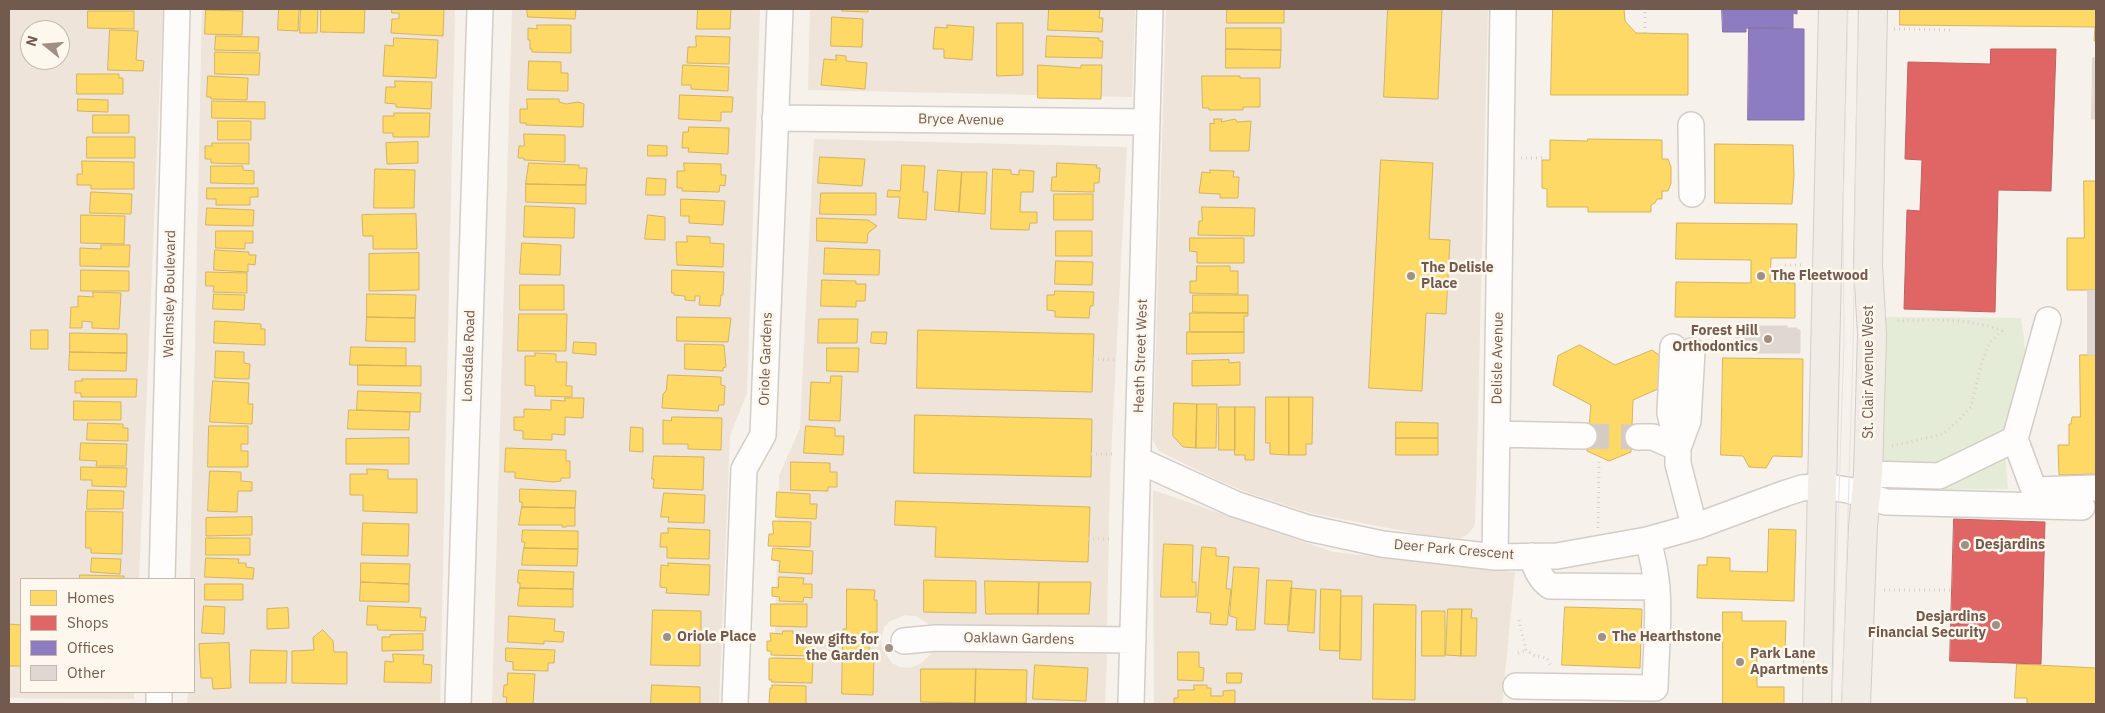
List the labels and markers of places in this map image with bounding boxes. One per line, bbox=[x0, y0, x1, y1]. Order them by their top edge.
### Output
place label: The Delisle Place bbox=[1421, 260, 1494, 292]
place label: The Fleetwood bbox=[1771, 268, 1868, 284]
marker: The Delisle Place bbox=[1405, 270, 1417, 282]
marker: The Fleetwood bbox=[1755, 270, 1767, 282]
place label: Forest Hill Orthodontics bbox=[1672, 323, 1758, 356]
marker: Forest Hill Orthodontics bbox=[1762, 333, 1774, 345]
place label: Desjardins bbox=[1975, 537, 2045, 553]
marker: Desjardins bbox=[1959, 539, 1971, 551]
place label: Desjardins Financial Security bbox=[1868, 609, 1986, 642]
marker: Desjardins Financial Security bbox=[1990, 619, 2002, 631]
place label: Oriole Place bbox=[677, 629, 756, 645]
place label: The Hearthstone bbox=[1612, 629, 1721, 645]
marker: Oriole Place bbox=[661, 631, 673, 643]
marker: The Hearthstone bbox=[1596, 631, 1608, 643]
place label: New gifts for the Garden bbox=[795, 632, 879, 664]
marker: New gifts for the Garden bbox=[883, 642, 895, 654]
place label: Park Lane Apartments bbox=[1750, 646, 1828, 679]
marker: Park Lane Apartments bbox=[1734, 656, 1746, 668]

